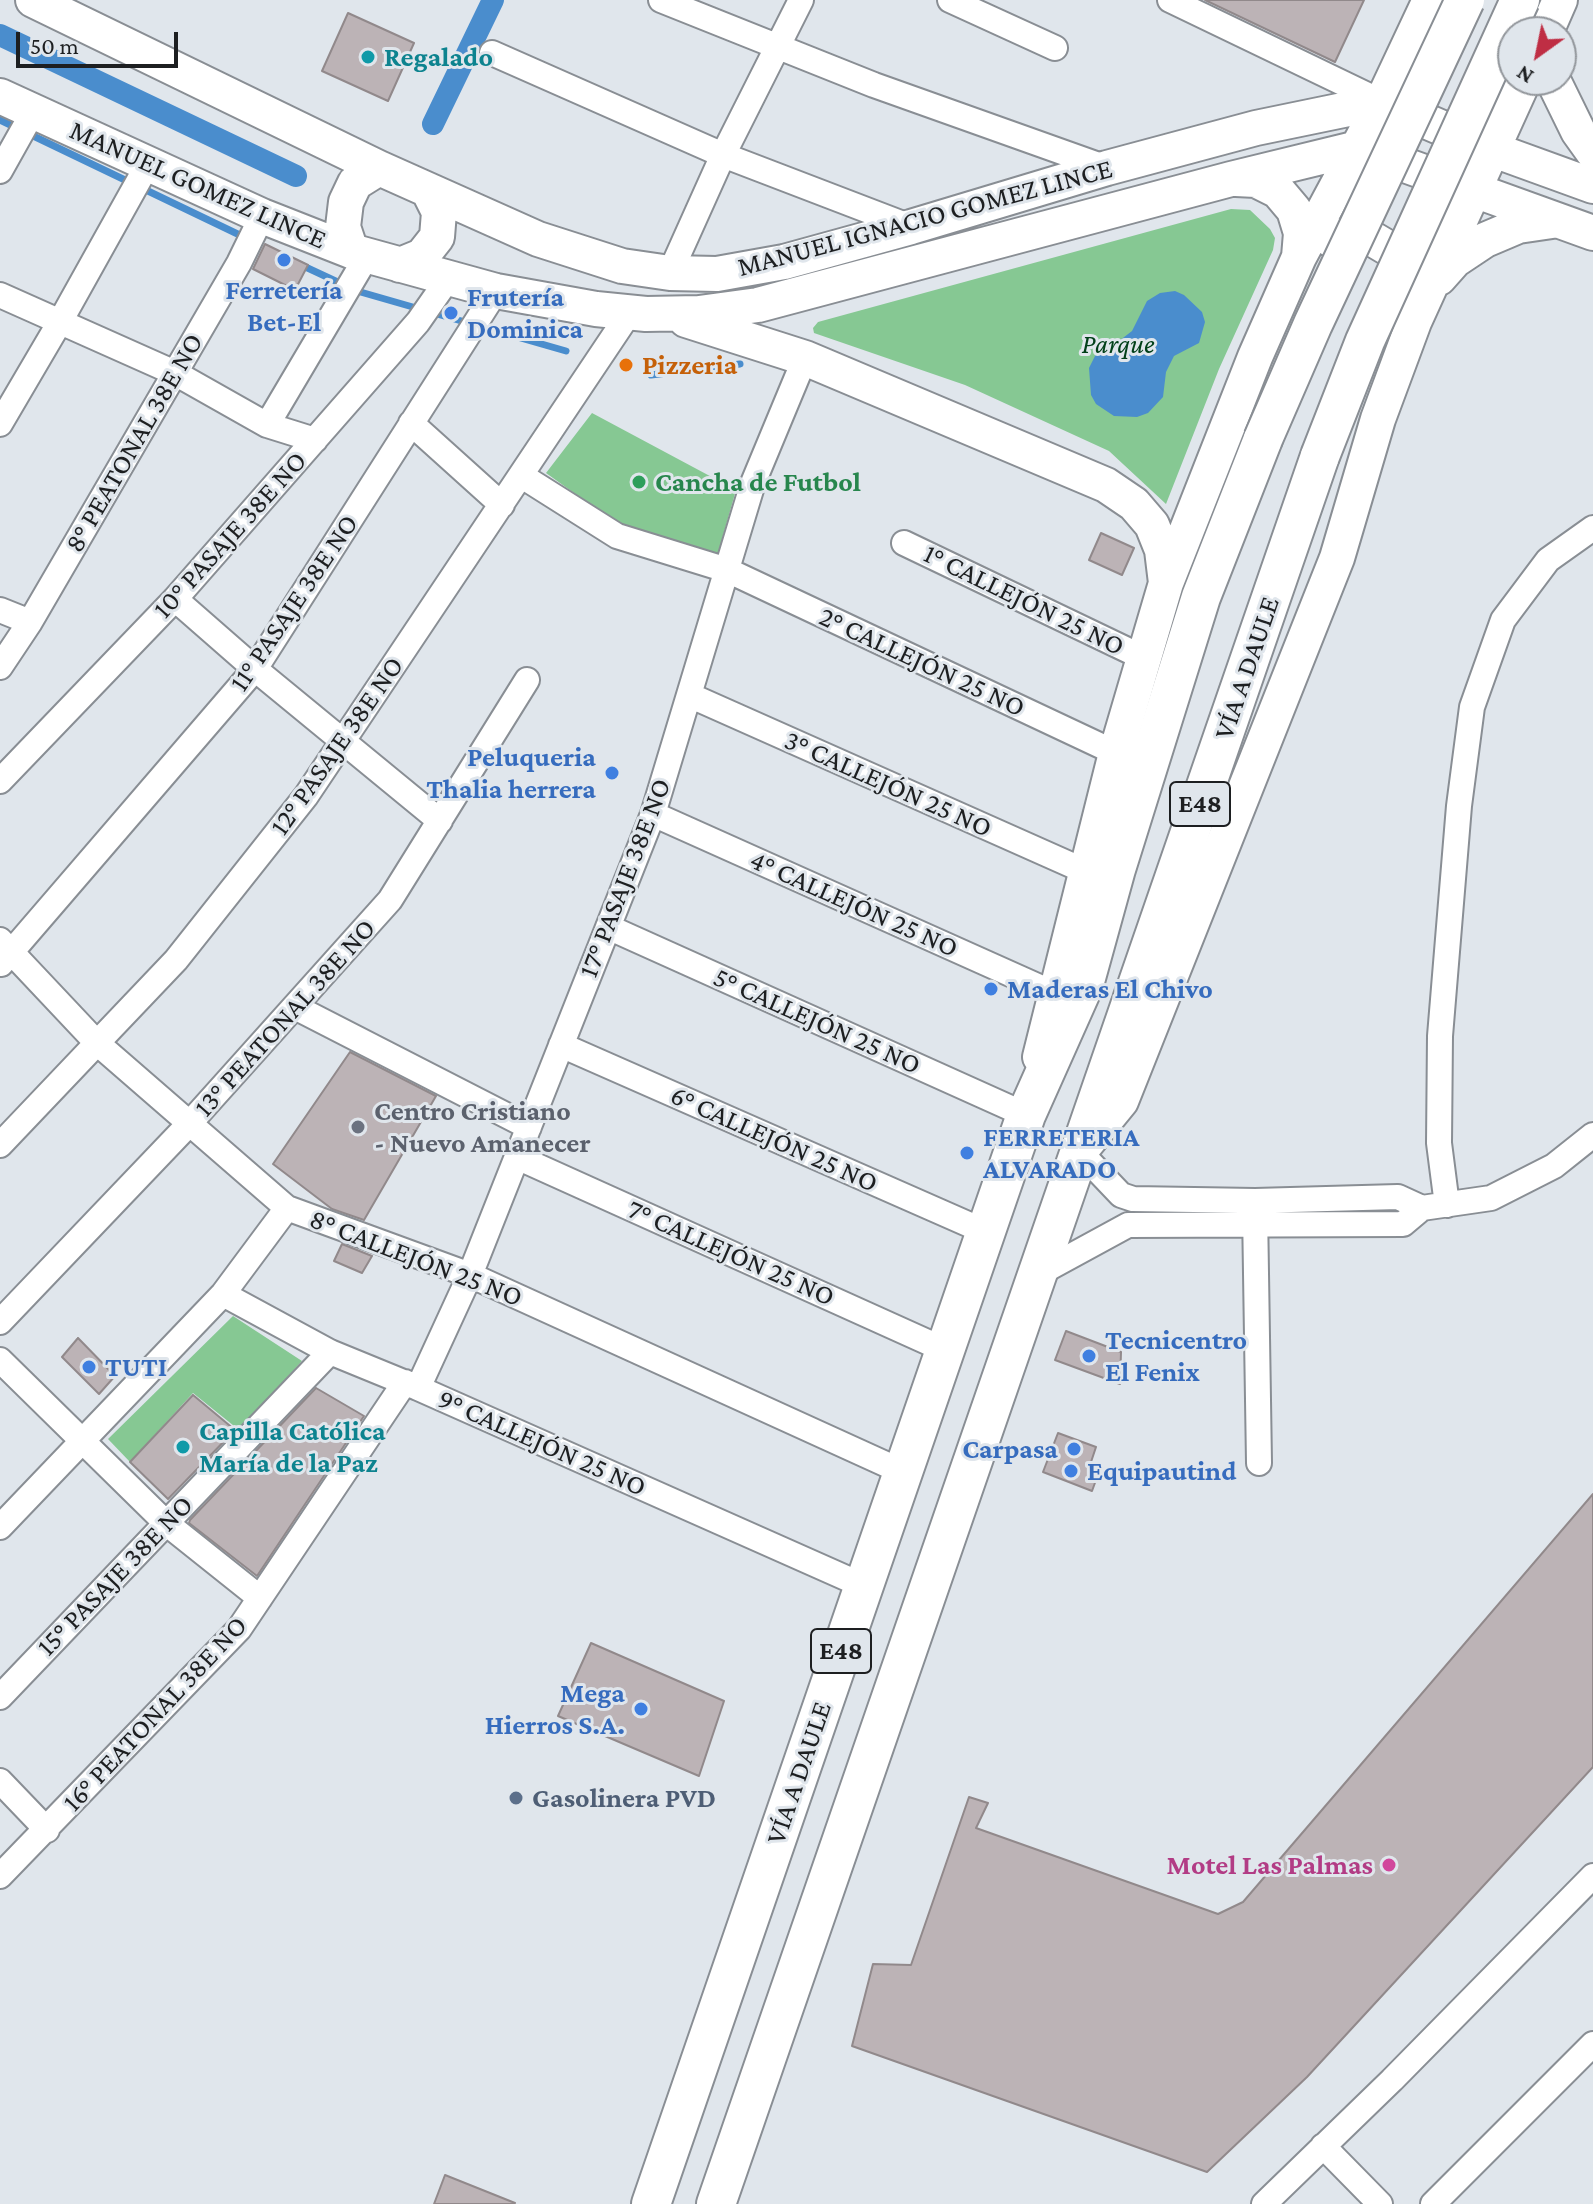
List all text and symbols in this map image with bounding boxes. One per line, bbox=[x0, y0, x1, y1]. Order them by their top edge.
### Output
scale bar bbox=[20, 16, 182, 66]
north arrow bbox=[1497, 16, 1577, 96]
text: 50 m bbox=[30, 32, 79, 59]
place label: Regalado bbox=[384, 40, 493, 74]
marker: Regalado bbox=[359, 48, 377, 66]
text: N bbox=[1512, 60, 1538, 89]
street label: MANUEL GOMEZ LINCE bbox=[64, 113, 332, 257]
street label: MANUEL IGNACIO GOMEZ LINCE bbox=[734, 152, 1116, 284]
marker: Ferretería Bet-El bbox=[275, 251, 293, 269]
place label: Ferretería Bet-El bbox=[225, 273, 343, 339]
place label: Frutería Dominica bbox=[467, 280, 583, 346]
marker: Frutería Dominica bbox=[442, 304, 460, 322]
park label: Parque bbox=[1081, 327, 1155, 361]
street label: 8° PEATONAL 38E NO bbox=[58, 328, 210, 558]
place label: Pizzeria bbox=[642, 348, 737, 382]
marker: Pizzeria bbox=[617, 356, 635, 374]
street label: 10° PASAJE 38E NO bbox=[146, 445, 314, 625]
place label: Cancha de Futbol bbox=[655, 465, 861, 499]
marker: Cancha de Futbol bbox=[630, 473, 648, 491]
street label: 11° PASAJE 38E NO bbox=[223, 508, 365, 698]
street label: 1° CALLEJÓN 25 NO bbox=[918, 537, 1130, 663]
street label: VÍA A DAULE bbox=[1207, 592, 1287, 744]
street label: 2° CALLEJÓN 25 NO bbox=[814, 600, 1030, 724]
street label: 12° PASAJE 38E NO bbox=[263, 650, 411, 842]
street label: 3° CALLEJÓN 25 NO bbox=[779, 723, 997, 845]
place label: Peluqueria Thalia herrera bbox=[426, 740, 596, 806]
marker: Peluqueria Thalia herrera bbox=[603, 764, 621, 782]
street label: 17° PASAJE 38E NO bbox=[572, 774, 678, 982]
road number: E48 bbox=[1170, 782, 1230, 826]
street label: 4° CALLEJÓN 25 NO bbox=[745, 843, 963, 965]
street label: 13° PEATONAL 38E NO bbox=[187, 912, 383, 1124]
street label: 5° CALLEJÓN 25 NO bbox=[708, 960, 926, 1082]
place label: Maderas El Chivo bbox=[1007, 972, 1213, 1006]
marker: Maderas El Chivo bbox=[982, 980, 1000, 998]
street label: 6° CALLEJÓN 25 NO bbox=[665, 1078, 883, 1200]
place label: Centro Cristiano - Nuevo Amanecer bbox=[374, 1094, 591, 1160]
marker: Centro Cristiano - Nuevo Amanecer bbox=[349, 1118, 367, 1136]
place label: FERRETERIA ALVARADO bbox=[983, 1120, 1139, 1186]
marker: FERRETERIA ALVARADO bbox=[958, 1144, 976, 1162]
street label: 7° CALLEJÓN 25 NO bbox=[622, 1192, 840, 1314]
street label: 8° CALLEJÓN 25 NO bbox=[305, 1202, 527, 1314]
place label: Tecnicentro El Fenix bbox=[1105, 1323, 1247, 1389]
marker: Tecnicentro El Fenix bbox=[1080, 1347, 1098, 1365]
place label: TUTI bbox=[105, 1350, 167, 1384]
marker: TUTI bbox=[80, 1358, 98, 1376]
street label: 9° CALLEJÓN 25 NO bbox=[433, 1382, 651, 1504]
place label: Capilla Católica María de la Paz bbox=[199, 1414, 386, 1480]
place label: Carpasa bbox=[962, 1432, 1058, 1466]
marker: Capilla Católica María de la Paz bbox=[174, 1438, 192, 1456]
marker: Carpasa bbox=[1065, 1440, 1083, 1458]
place label: Equipautind bbox=[1087, 1454, 1236, 1488]
marker: Equipautind bbox=[1062, 1462, 1080, 1480]
street label: 15° PASAJE 38E NO bbox=[30, 1489, 200, 1663]
street label: 16° PEATONAL 38E NO bbox=[56, 1609, 254, 1819]
road number: E48 bbox=[811, 1629, 871, 1673]
place label: Mega Hierros S.A. bbox=[485, 1676, 625, 1742]
street label: VÍA A DAULE bbox=[759, 1697, 839, 1849]
marker: Mega Hierros S.A. bbox=[632, 1700, 650, 1718]
place label: Gasolinera PVD bbox=[532, 1781, 716, 1815]
marker: Gasolinera PVD bbox=[507, 1789, 525, 1807]
place label: Motel Las Palmas bbox=[1167, 1848, 1373, 1882]
marker: Motel Las Palmas bbox=[1380, 1856, 1398, 1874]

